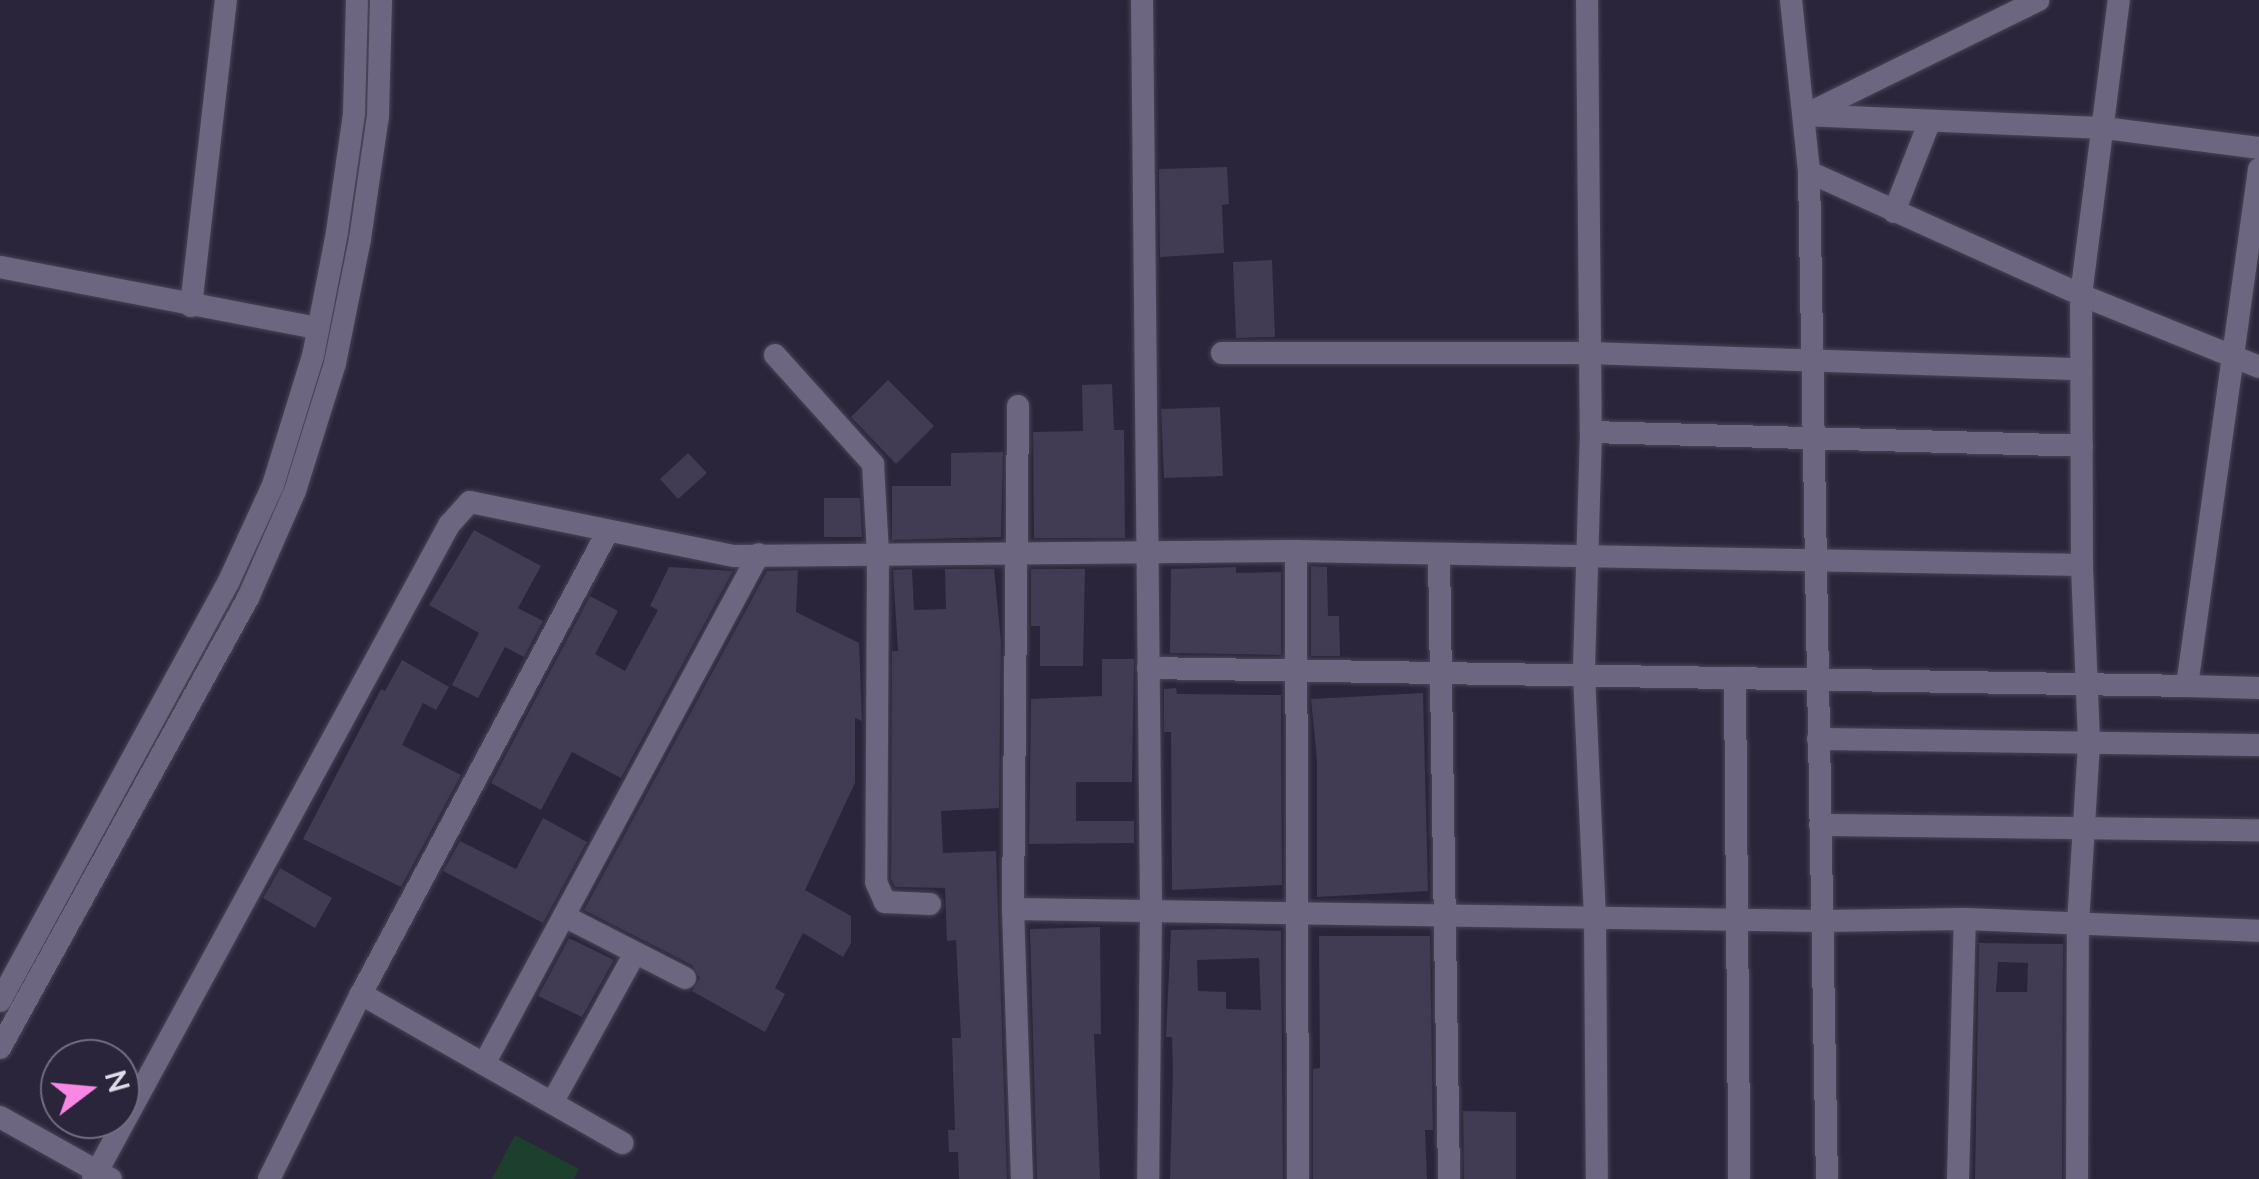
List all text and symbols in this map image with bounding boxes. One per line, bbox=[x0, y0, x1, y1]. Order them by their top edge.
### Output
north arrow bbox=[40, 1039, 140, 1139]
text: N bbox=[98, 1066, 137, 1096]

